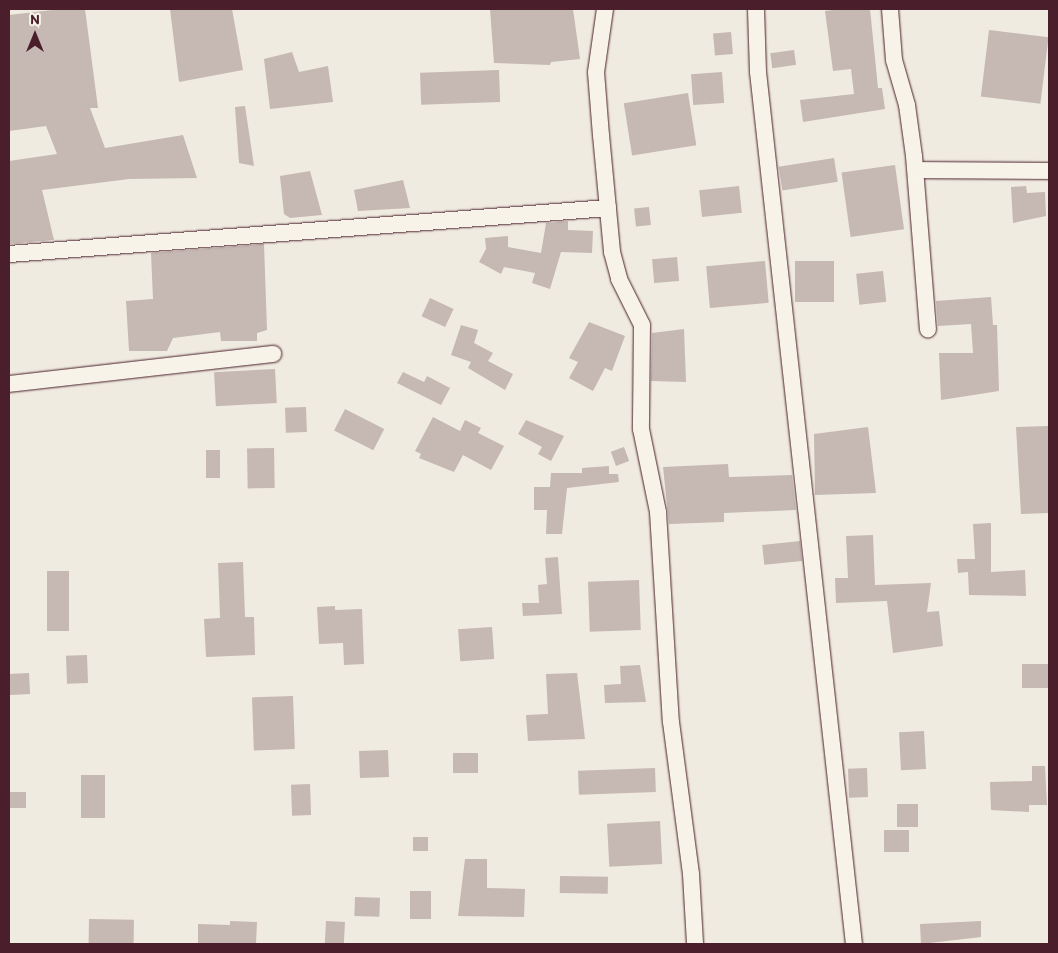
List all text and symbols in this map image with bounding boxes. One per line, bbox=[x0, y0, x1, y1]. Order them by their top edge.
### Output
north arrow bbox=[10, 10, 60, 60]
text: N bbox=[30, 11, 40, 28]

